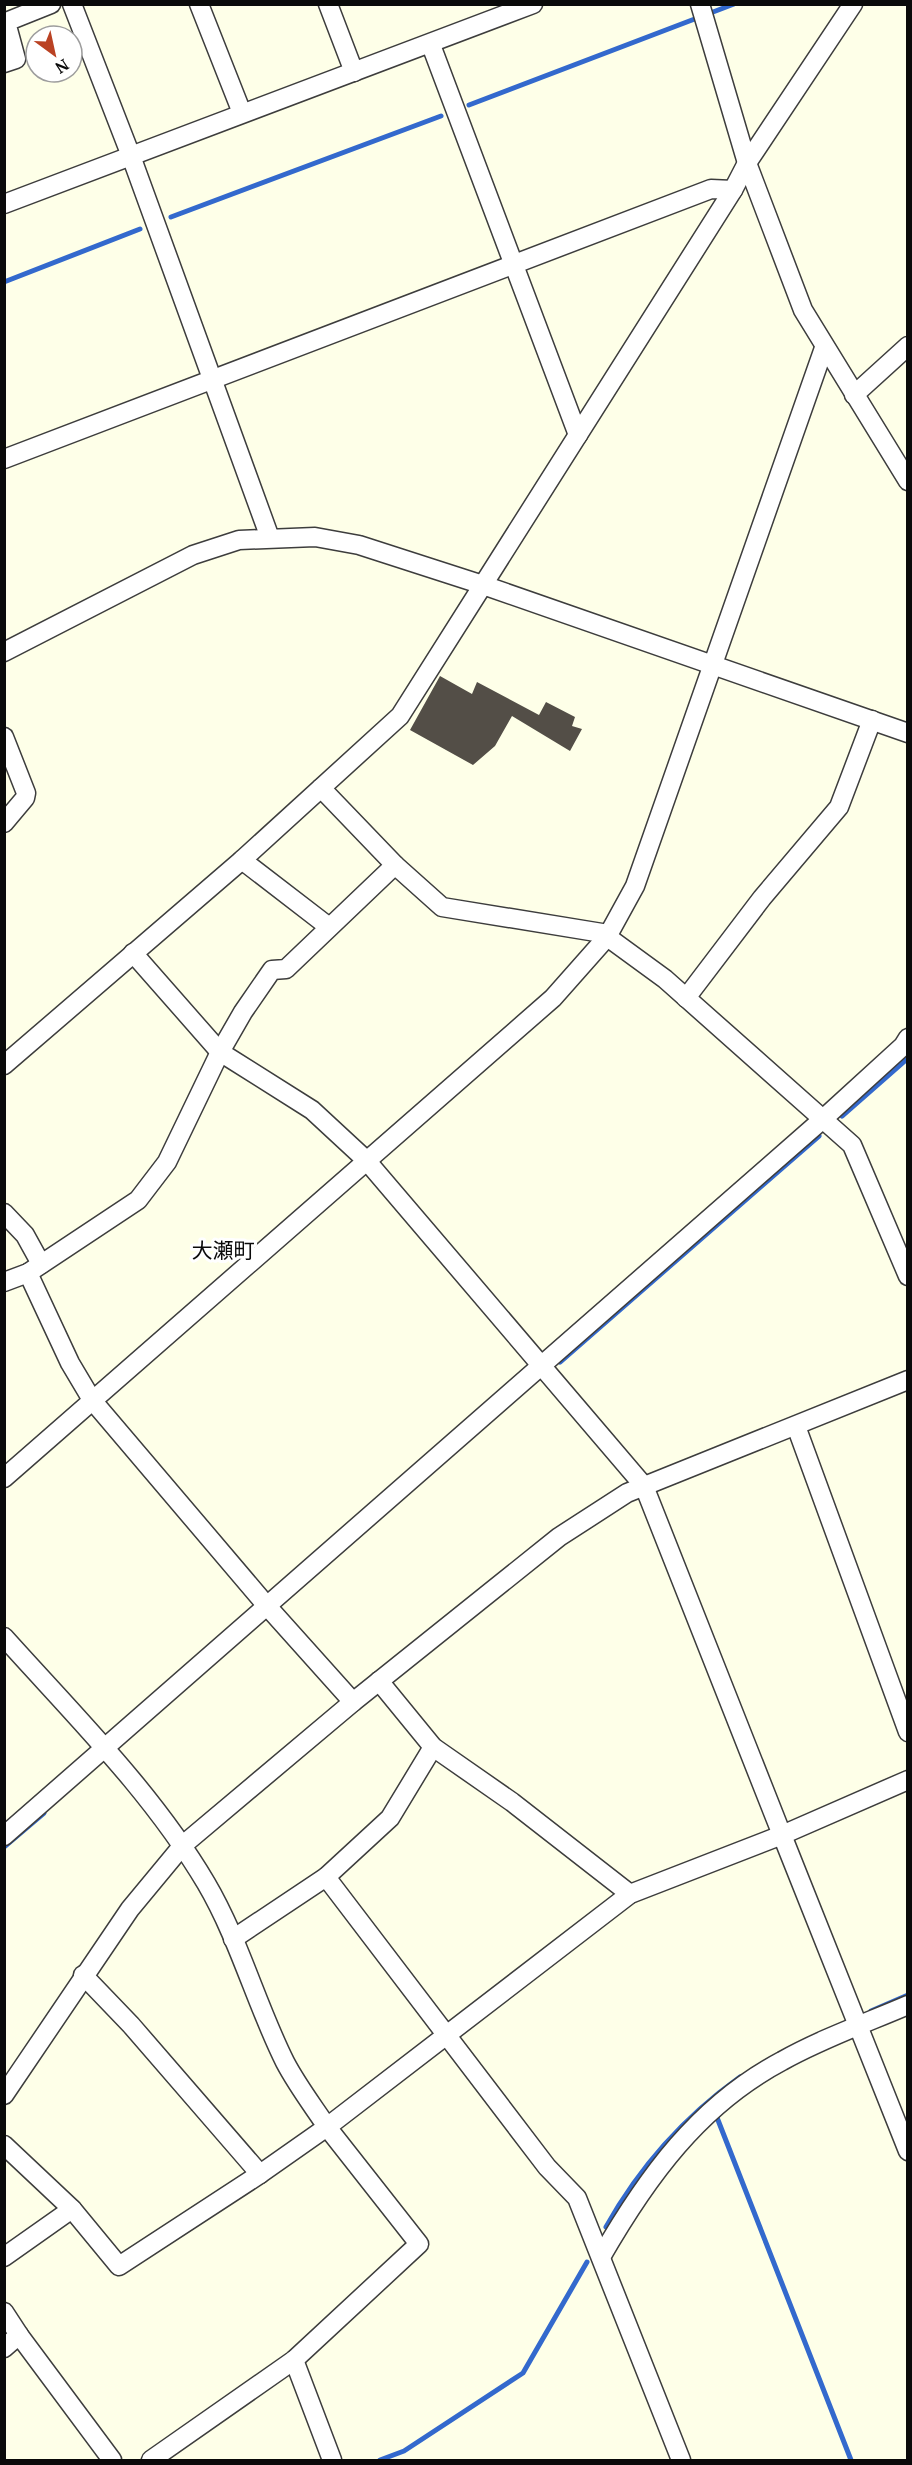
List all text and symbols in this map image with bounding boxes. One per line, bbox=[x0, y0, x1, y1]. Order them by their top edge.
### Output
north arrow bbox=[24, 24, 84, 84]
text: N bbox=[51, 54, 73, 79]
district label: 大瀬町 bbox=[192, 1236, 255, 1264]

